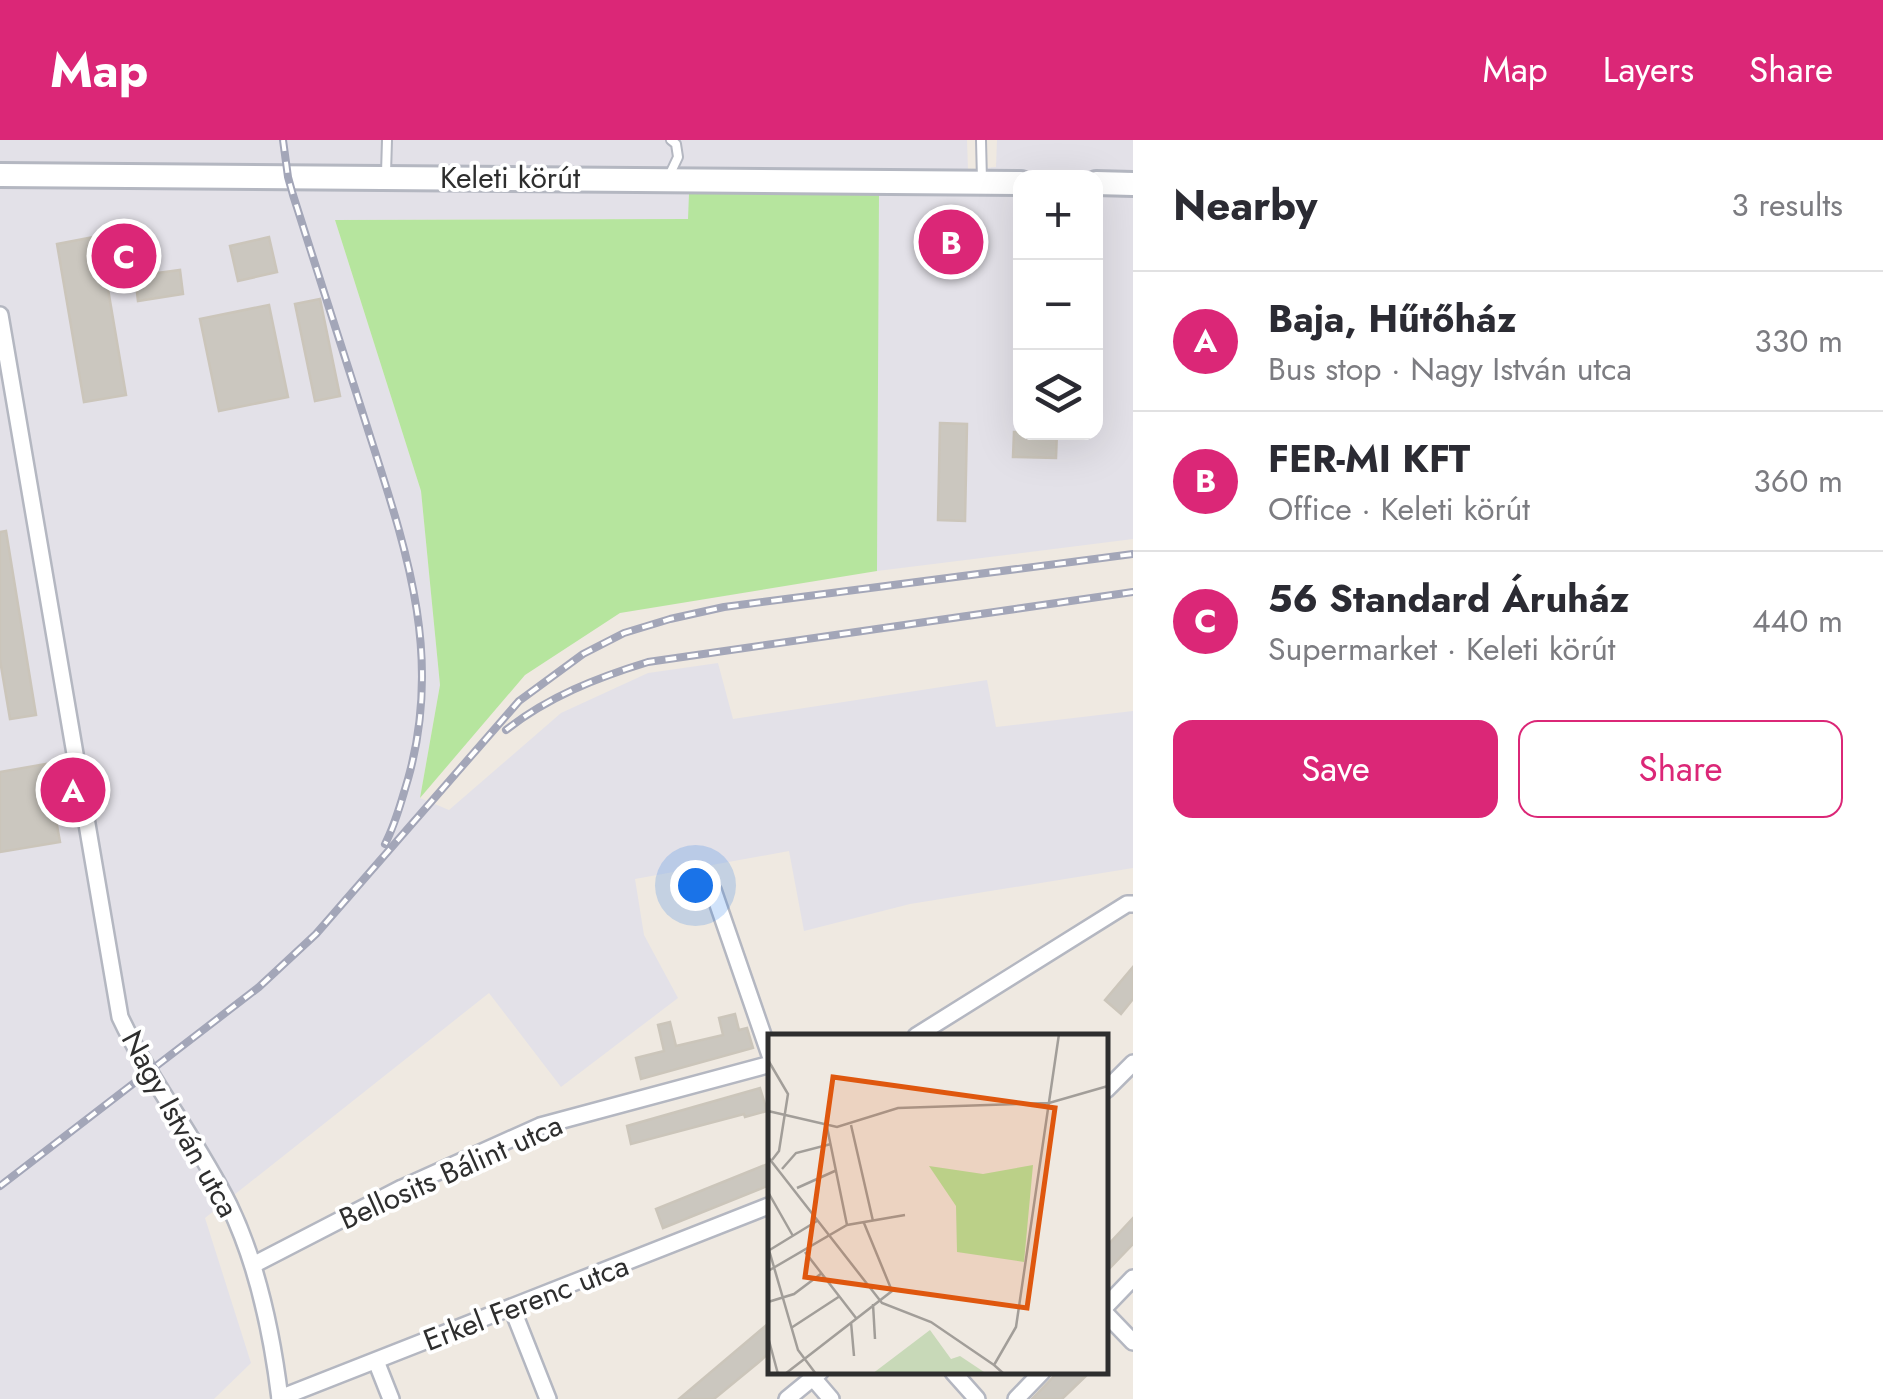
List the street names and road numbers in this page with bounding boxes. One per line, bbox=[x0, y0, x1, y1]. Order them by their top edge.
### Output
street label: Keleti körút bbox=[440, 156, 581, 199]
street label: Nagy István utca bbox=[111, 1022, 250, 1225]
street label: Bellosits Bálint utca bbox=[332, 1103, 569, 1240]
street label: Erkel Ferenc utca bbox=[417, 1244, 635, 1361]

